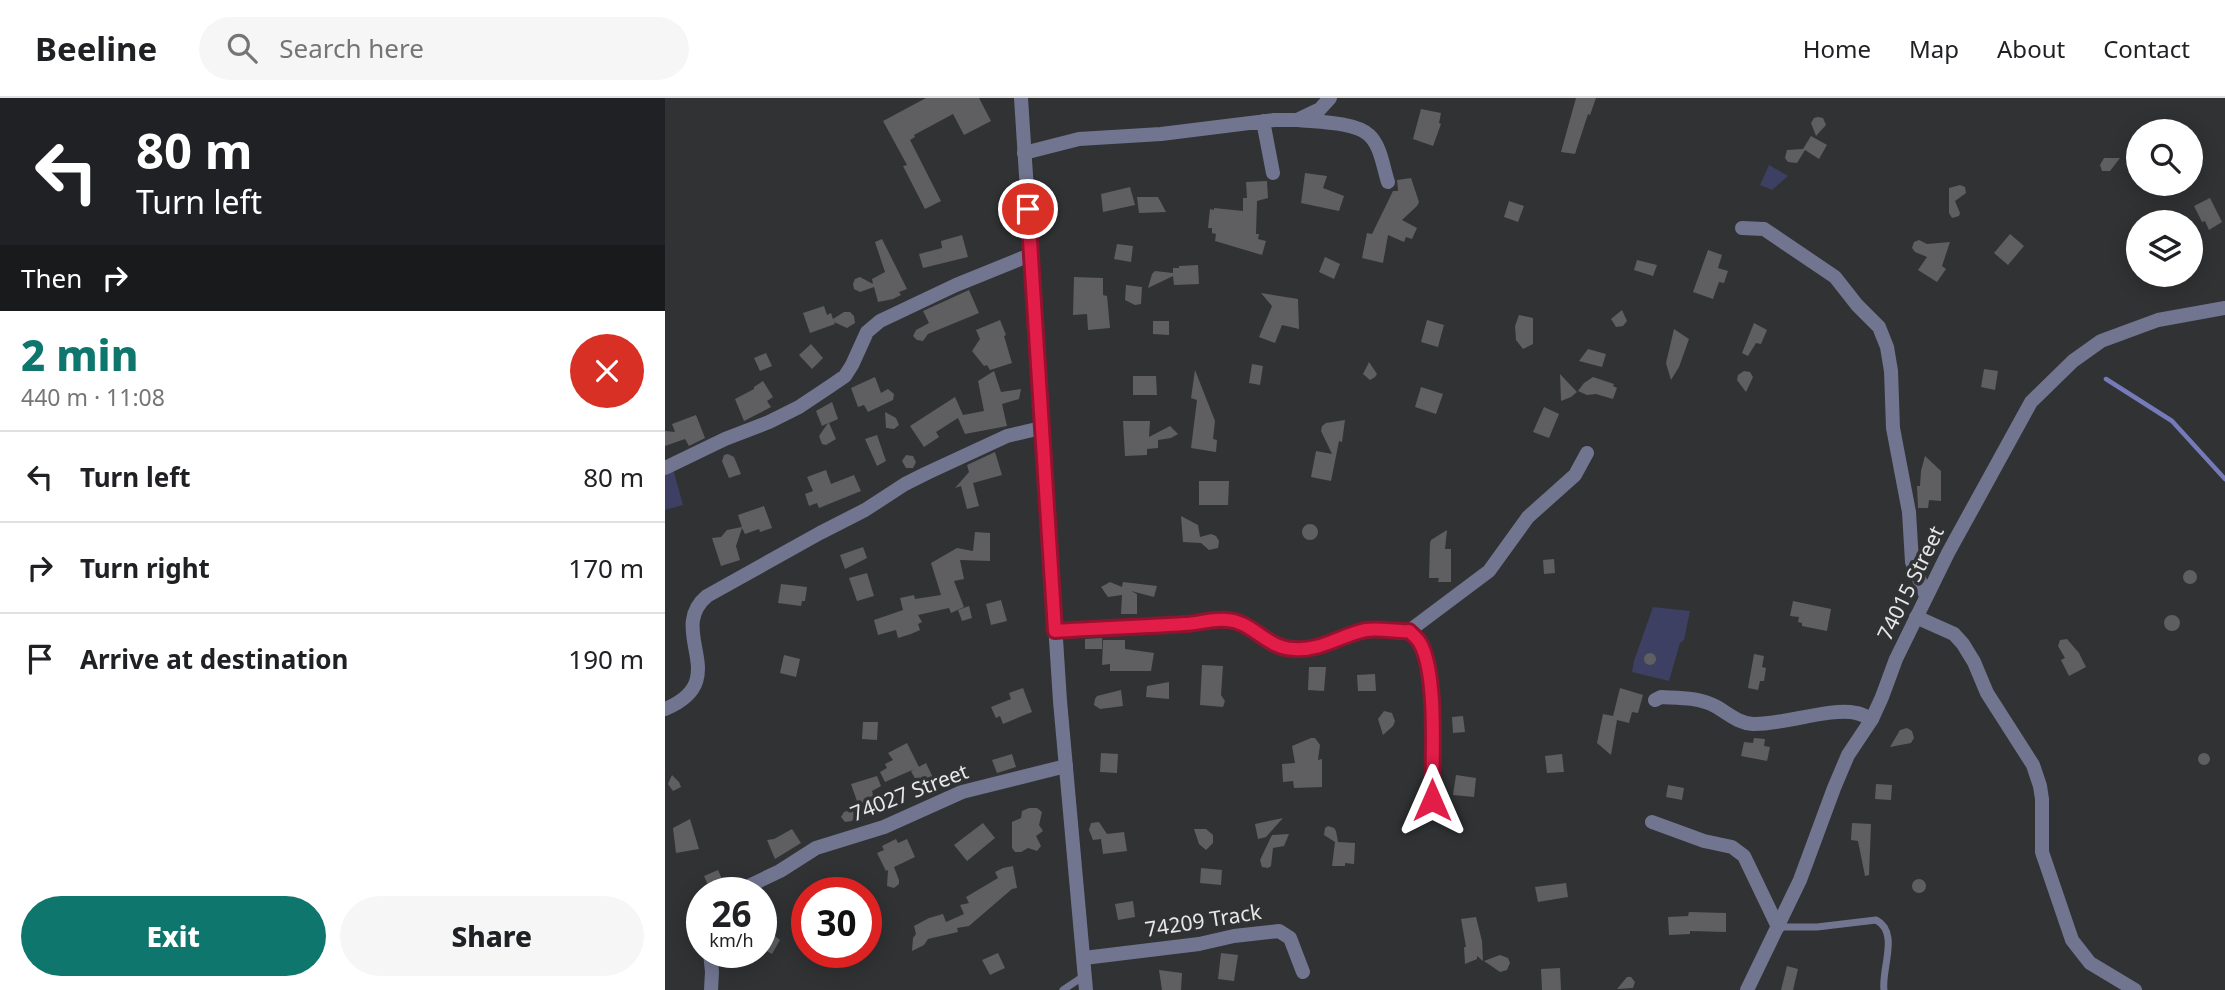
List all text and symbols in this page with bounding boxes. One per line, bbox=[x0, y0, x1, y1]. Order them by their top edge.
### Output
search box bbox=[199, 17, 689, 80]
text: Beeline bbox=[35, 26, 157, 71]
icon: search bbox=[223, 29, 261, 67]
text: Search here bbox=[279, 30, 424, 66]
text: Home bbox=[1803, 32, 1871, 65]
text: Map bbox=[1909, 32, 1959, 65]
text: About bbox=[1997, 32, 2065, 65]
text: Contact bbox=[2103, 32, 2190, 65]
text: 80 m bbox=[136, 117, 253, 183]
map controls bbox=[2126, 119, 2203, 287]
button: search bbox=[2126, 119, 2203, 196]
icon: left bbox=[21, 126, 112, 217]
pin bbox=[998, 179, 1058, 239]
text: Turn left bbox=[136, 180, 262, 223]
icon: arrive bbox=[1009, 190, 1047, 228]
button: layers bbox=[2126, 210, 2203, 287]
icon: right bbox=[96, 259, 134, 297]
text: Then bbox=[21, 260, 82, 296]
text: 2 min bbox=[21, 326, 138, 383]
button: close bbox=[570, 334, 644, 408]
text: 440 m · 11:08 bbox=[21, 381, 165, 413]
icon: left bbox=[21, 458, 59, 496]
text: Turn left bbox=[80, 459, 191, 495]
text: 80 m bbox=[583, 459, 644, 495]
street label: 74015 Street bbox=[1870, 521, 1950, 645]
icon: right bbox=[21, 549, 59, 587]
text: Turn right bbox=[80, 550, 210, 586]
text: 170 m bbox=[568, 550, 644, 586]
icon: arrive bbox=[21, 640, 59, 678]
text: Arrive at destination bbox=[80, 641, 349, 677]
text: 190 m bbox=[568, 641, 644, 677]
street label: 74027 Street bbox=[846, 757, 972, 827]
position arrow bbox=[1395, 763, 1469, 837]
speed limit sign: 30 bbox=[791, 877, 882, 968]
text: 26 bbox=[711, 890, 752, 937]
button: Exit bbox=[21, 896, 326, 976]
button: Share bbox=[340, 896, 644, 976]
street label: 74209 Track bbox=[1143, 897, 1264, 943]
text: km/h bbox=[709, 928, 754, 952]

